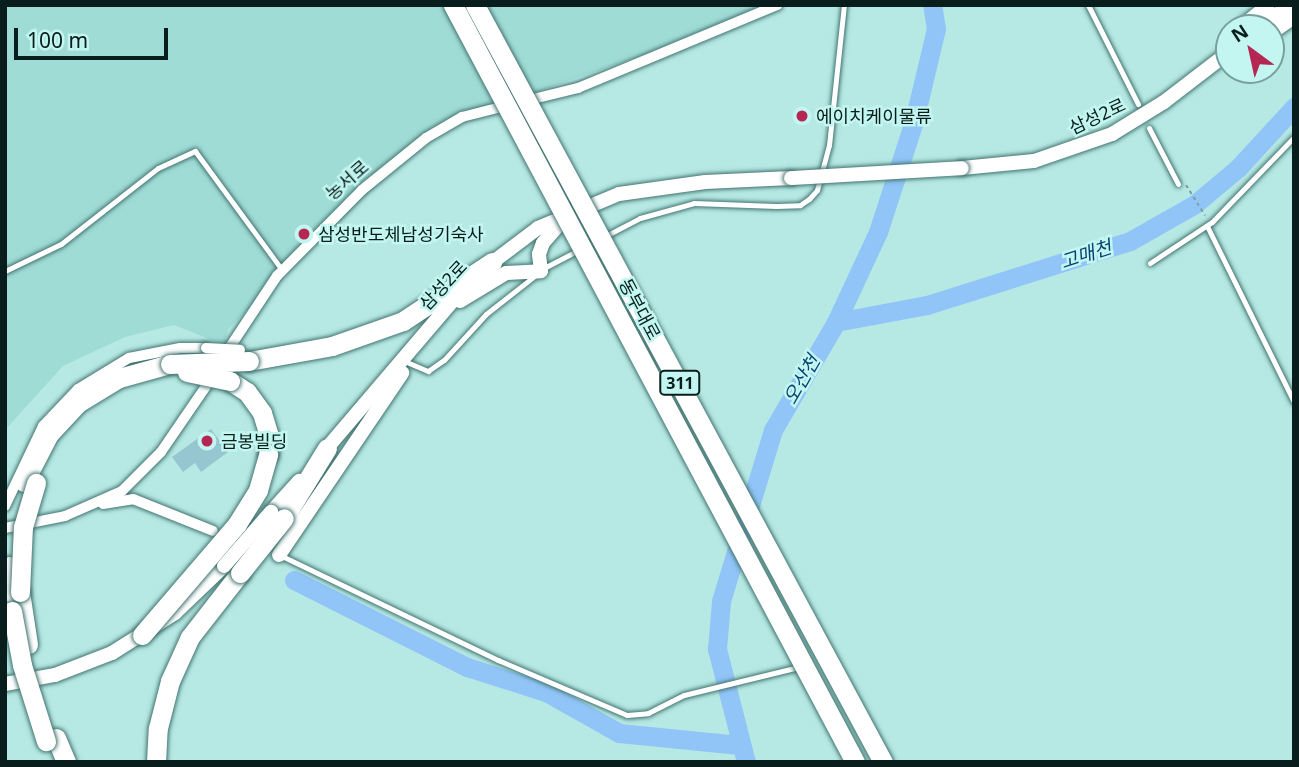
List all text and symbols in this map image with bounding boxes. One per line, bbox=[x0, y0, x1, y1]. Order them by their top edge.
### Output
scale bar bbox=[18, 14, 172, 58]
north arrow bbox=[1215, 14, 1285, 84]
text: N bbox=[1226, 18, 1253, 48]
text: 100 m bbox=[27, 26, 88, 54]
street label: 삼성2로 bbox=[1065, 94, 1129, 138]
place label: 에이치케이물류 bbox=[816, 105, 932, 127]
marker: 에이치케이물류 bbox=[794, 108, 810, 124]
street label: 농서로 bbox=[321, 156, 373, 204]
place label: 삼성반도체남성기숙사 bbox=[318, 223, 484, 245]
marker: 삼성반도체남성기숙사 bbox=[296, 226, 312, 242]
water label: 고매천 bbox=[1058, 236, 1114, 274]
street label: 삼성2로 bbox=[415, 256, 471, 314]
street label: 동부대로 bbox=[615, 275, 665, 343]
water label: 오산천 bbox=[779, 352, 825, 408]
road number: 311 bbox=[659, 370, 701, 396]
place label: 금봉빌딩 bbox=[221, 430, 287, 452]
marker: 금봉빌딩 bbox=[199, 433, 215, 449]

